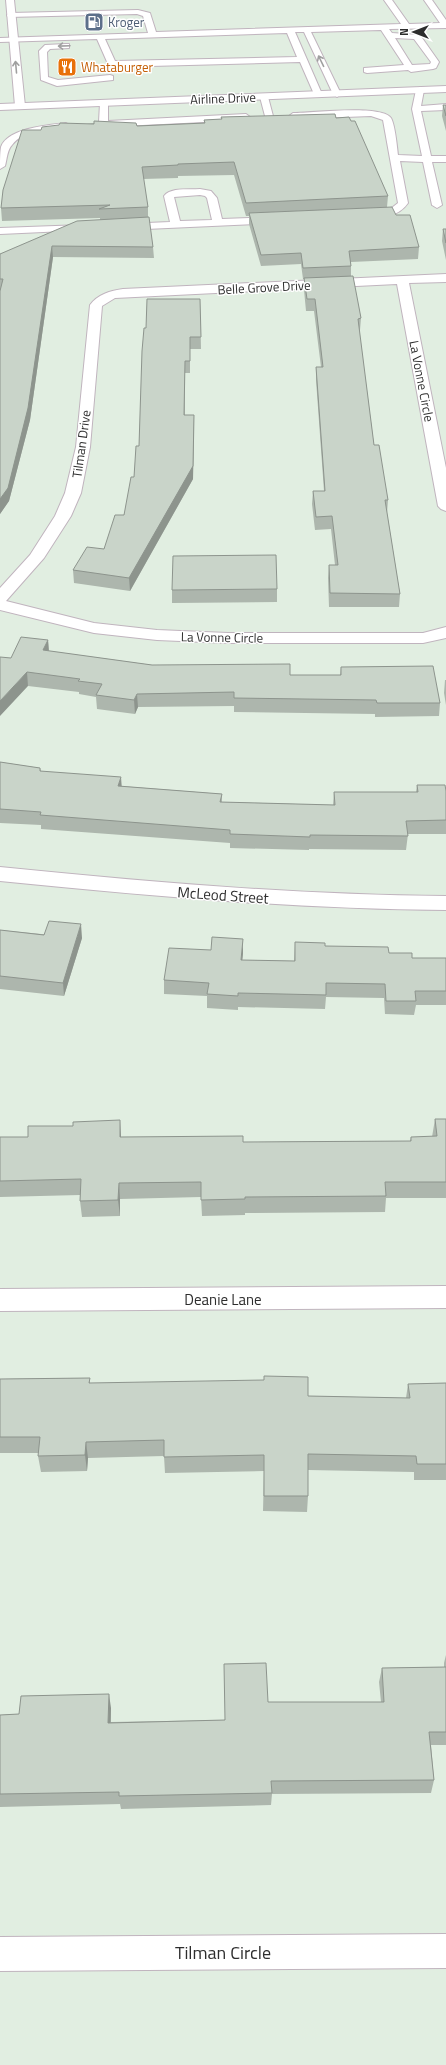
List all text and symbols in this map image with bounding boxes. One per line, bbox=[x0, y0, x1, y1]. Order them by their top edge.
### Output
fuel station icon: Kroger bbox=[83, 11, 105, 33]
place label: Kroger bbox=[108, 12, 145, 32]
north arrow bbox=[394, 12, 434, 52]
text: N bbox=[396, 28, 412, 36]
one-way arrow bbox=[58, 42, 71, 50]
restaurant icon: Whataburger bbox=[56, 56, 78, 78]
one-way arrow bbox=[317, 56, 324, 68]
place label: Whataburger bbox=[81, 57, 153, 77]
one-way arrow bbox=[13, 61, 20, 74]
street label: Airline Drive bbox=[190, 87, 256, 109]
street label: Belle Grove Drive bbox=[217, 275, 311, 299]
street label: La Vonne Circle bbox=[404, 339, 440, 423]
street label: Tilman Drive bbox=[66, 409, 96, 479]
street label: La Vonne Circle bbox=[181, 626, 263, 648]
street label: McLeod Street bbox=[177, 880, 270, 910]
street label: Deanie Lane bbox=[184, 1288, 262, 1311]
street label: Tilman Circle bbox=[175, 1939, 271, 1966]

